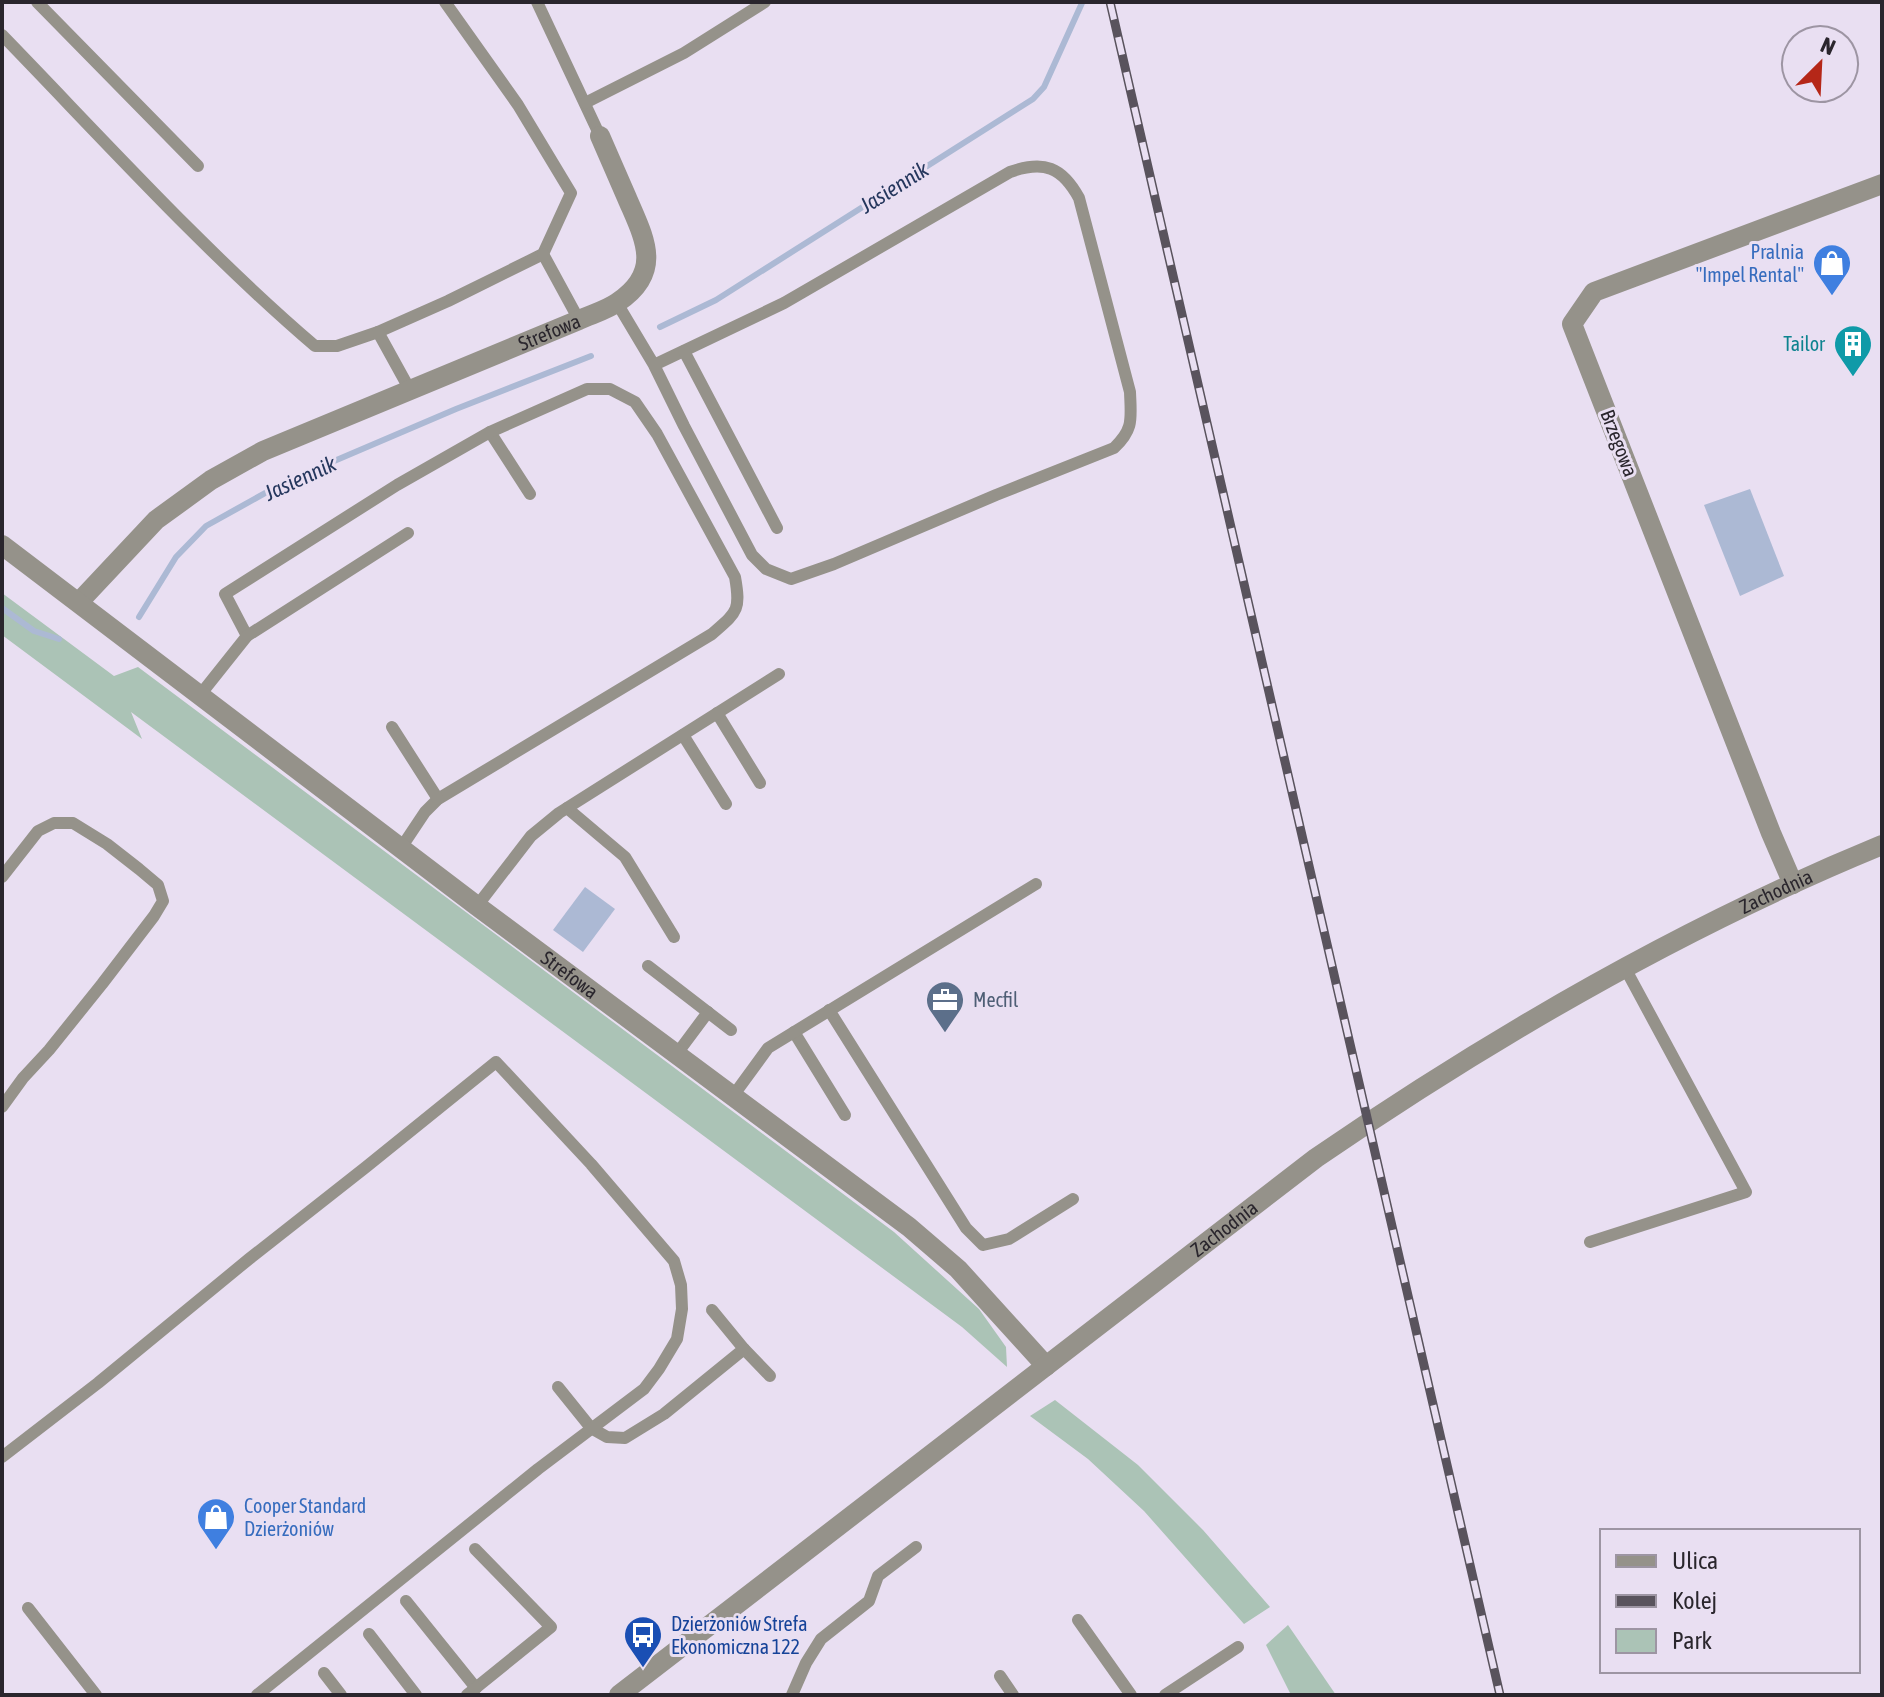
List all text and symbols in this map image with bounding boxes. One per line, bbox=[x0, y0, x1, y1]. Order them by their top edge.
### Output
north arrow bbox=[1780, 24, 1860, 104]
text: N bbox=[1817, 31, 1839, 60]
water label: Jasiennik bbox=[854, 156, 933, 219]
place label: Pralnia "Impel Rental" bbox=[1696, 240, 1804, 286]
shop icon: Pralnia "Impel Rental" bbox=[1811, 242, 1853, 297]
street label: Strefowa bbox=[515, 309, 584, 355]
building icon: Tailor bbox=[1832, 323, 1874, 378]
place label: Tailor bbox=[1783, 332, 1826, 355]
street label: Brzegowa bbox=[1596, 406, 1643, 480]
water label: Jasiennik bbox=[259, 450, 340, 506]
street label: Zachodnia bbox=[1735, 864, 1816, 918]
street label: Strefowa bbox=[537, 946, 603, 1003]
office icon: Mecfil bbox=[924, 979, 966, 1034]
place label: Mecfil bbox=[973, 988, 1019, 1011]
street label: Zachodnia bbox=[1186, 1195, 1262, 1261]
place label: Cooper Standard Dzierżoniów bbox=[244, 1494, 366, 1540]
shop icon: Cooper Standard Dzierżoniów bbox=[195, 1496, 237, 1551]
legend bbox=[1600, 1529, 1860, 1673]
text: Ulica bbox=[1672, 1547, 1718, 1574]
text: Kolej bbox=[1672, 1587, 1717, 1614]
place label: Dzierżoniów Strefa Ekonomiczna 122 bbox=[671, 1612, 808, 1658]
bus stop icon: Dzierżoniów Strefa Ekonomiczna 122 bbox=[622, 1614, 664, 1669]
text: Park bbox=[1672, 1627, 1713, 1654]

